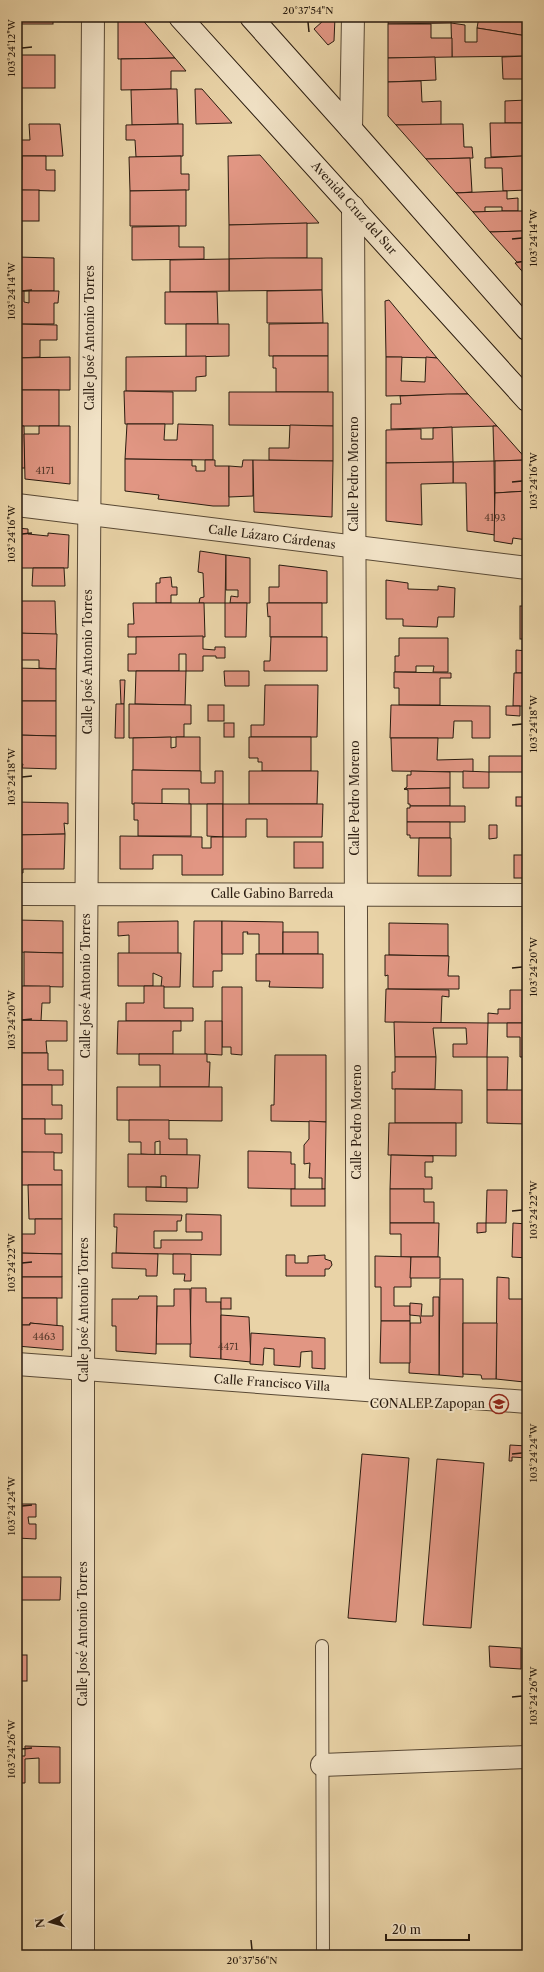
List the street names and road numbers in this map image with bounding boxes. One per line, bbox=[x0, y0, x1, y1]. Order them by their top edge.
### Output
street label: Avenida Cruz del Sur bbox=[308, 157, 400, 257]
street label: Calle José Antonio Torres bbox=[82, 265, 97, 411]
street label: Calle Pedro Moreno bbox=[346, 416, 361, 532]
street label: Calle Lázaro Cárdenas bbox=[207, 521, 337, 552]
street label: Calle José Antonio Torres bbox=[80, 589, 95, 735]
street label: Calle Pedro Moreno bbox=[347, 740, 362, 856]
street label: Calle Gabino Barreda bbox=[211, 886, 334, 901]
street label: Calle José Antonio Torres bbox=[78, 913, 93, 1059]
street label: Calle Pedro Moreno bbox=[349, 1064, 364, 1180]
street label: Calle José Antonio Torres bbox=[76, 1237, 91, 1383]
street label: Calle Francisco Villa bbox=[213, 1371, 331, 1394]
street label: Calle José Antonio Torres bbox=[75, 1561, 90, 1707]

